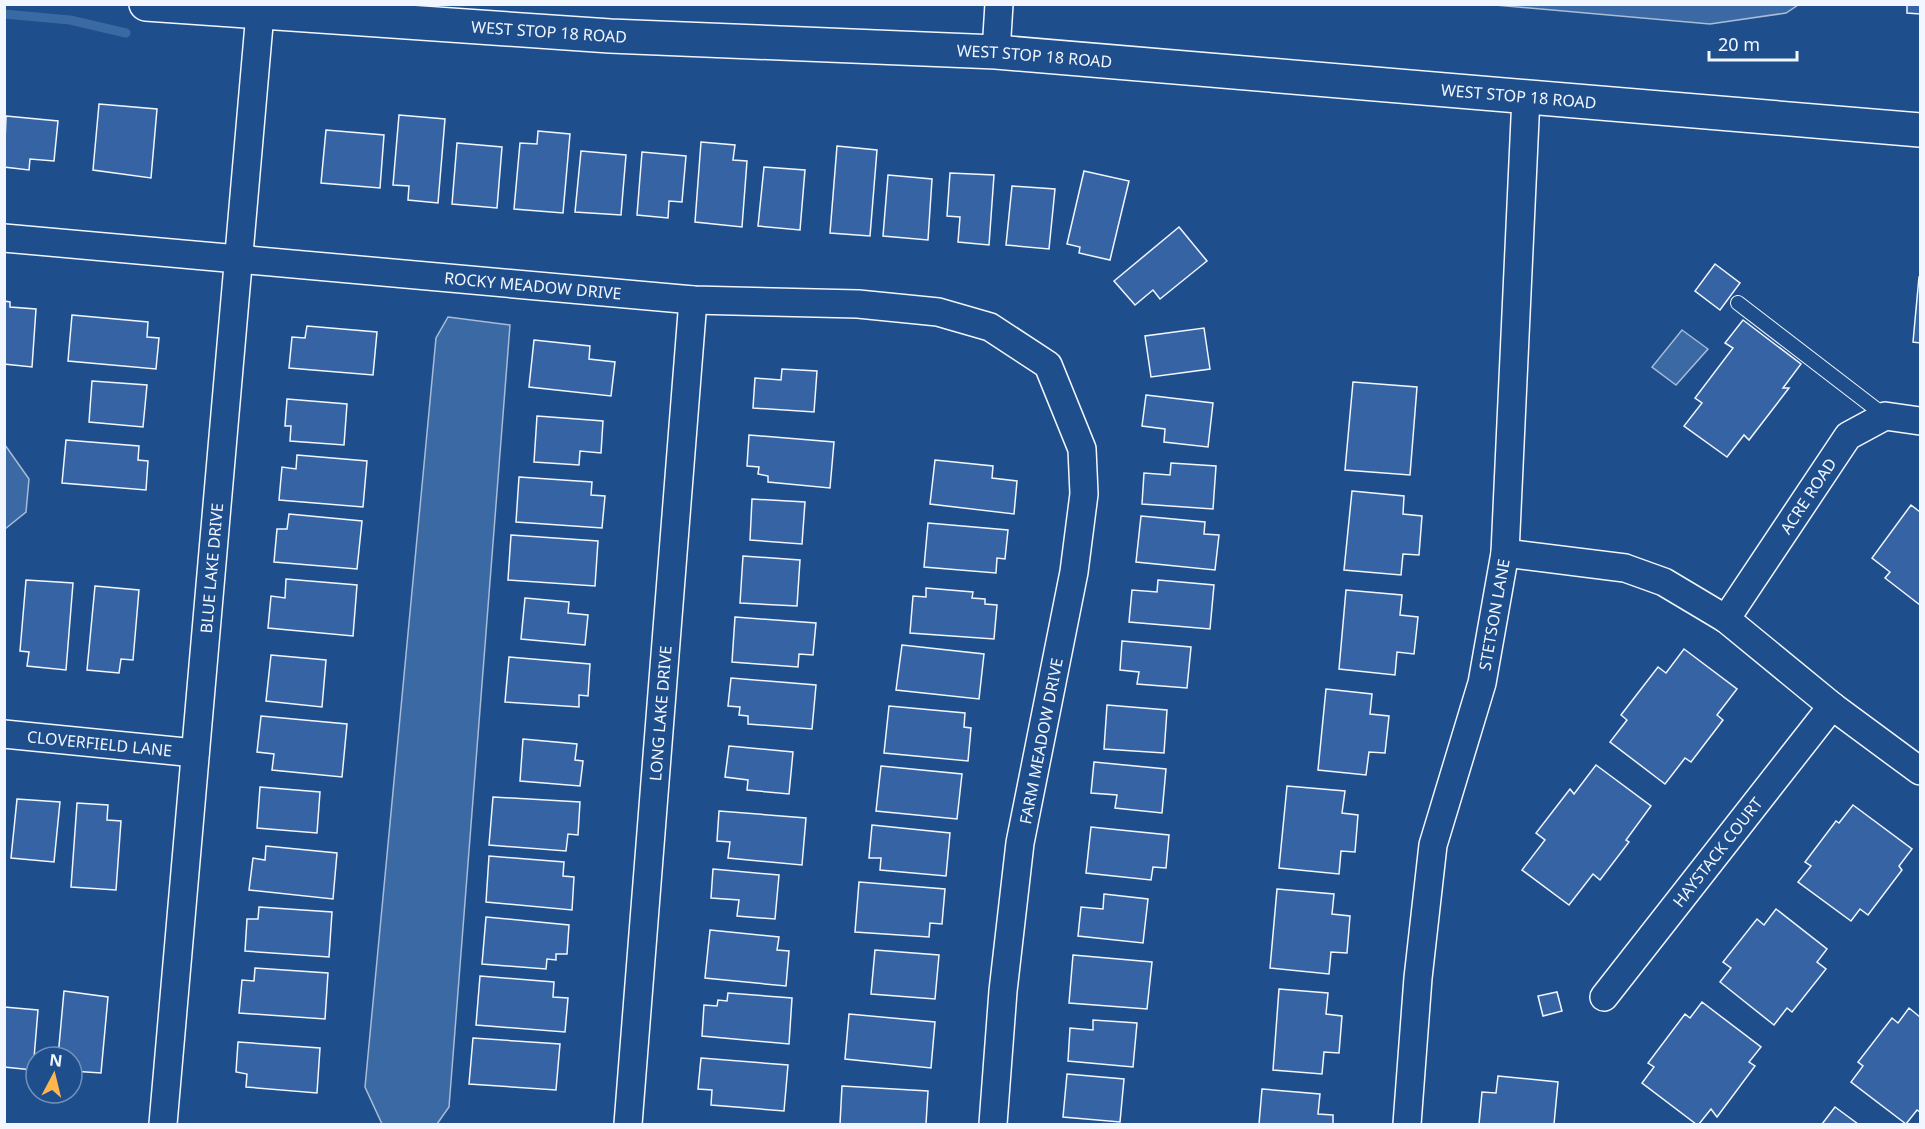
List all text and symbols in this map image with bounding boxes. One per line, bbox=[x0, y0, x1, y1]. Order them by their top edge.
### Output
street label: WEST STOP 18 ROAD bbox=[470, 15, 627, 48]
scale bar bbox=[1709, 24, 1798, 62]
text: 20 m bbox=[1718, 32, 1760, 56]
street label: WEST STOP 18 ROAD bbox=[956, 39, 1113, 73]
street label: WEST STOP 18 ROAD bbox=[1440, 79, 1597, 114]
street label: ROCKY MEADOW DRIVE bbox=[443, 267, 623, 305]
street label: ACRE ROAD bbox=[1775, 454, 1841, 538]
street label: BLUE LAKE DRIVE bbox=[195, 502, 228, 634]
street label: STETSON LANE bbox=[1473, 557, 1515, 672]
street label: LONG LAKE DRIVE bbox=[644, 645, 677, 782]
street label: FARM MEADOW DRIVE bbox=[1014, 656, 1068, 826]
street label: CLOVERFIELD LANE bbox=[26, 725, 173, 762]
street label: HAYSTACK COURT bbox=[1668, 793, 1767, 912]
north arrow bbox=[24, 1045, 84, 1105]
text: N bbox=[48, 1048, 64, 1072]

